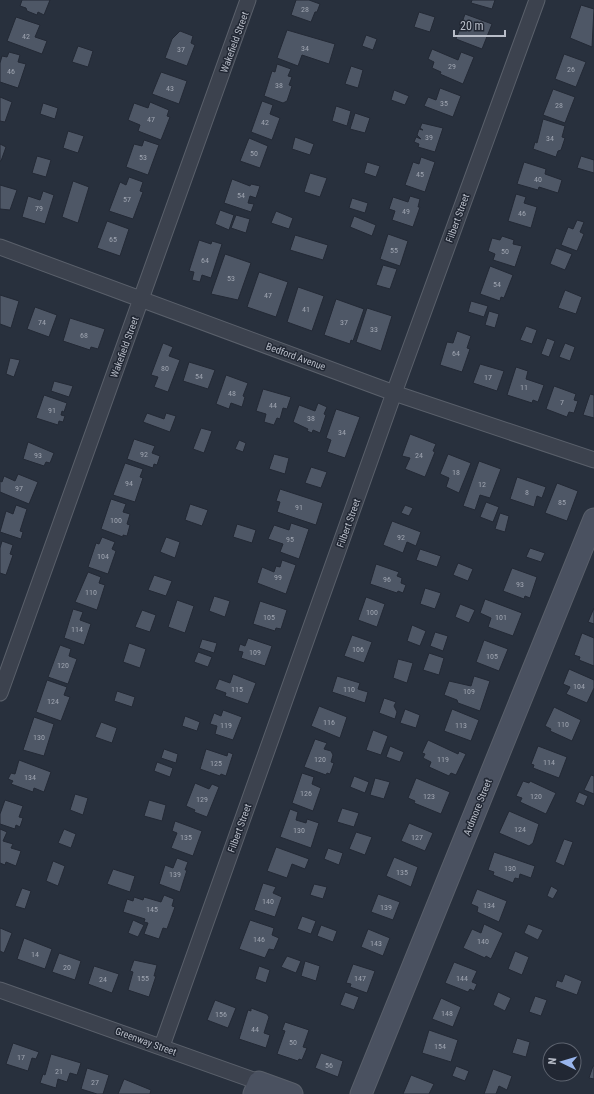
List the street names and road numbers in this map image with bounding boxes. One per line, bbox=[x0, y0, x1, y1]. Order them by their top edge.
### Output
street label: Wakefield Street bbox=[218, 10, 251, 74]
street label: Filbert Street bbox=[444, 192, 471, 244]
street label: Wakefield Street bbox=[108, 315, 141, 379]
street label: Bedford Avenue bbox=[265, 341, 327, 372]
street label: Filbert Street bbox=[335, 497, 362, 549]
street label: Ardmore Street bbox=[461, 777, 494, 837]
street label: Filbert Street bbox=[226, 802, 253, 854]
street label: Greenway Street bbox=[114, 1025, 178, 1058]

